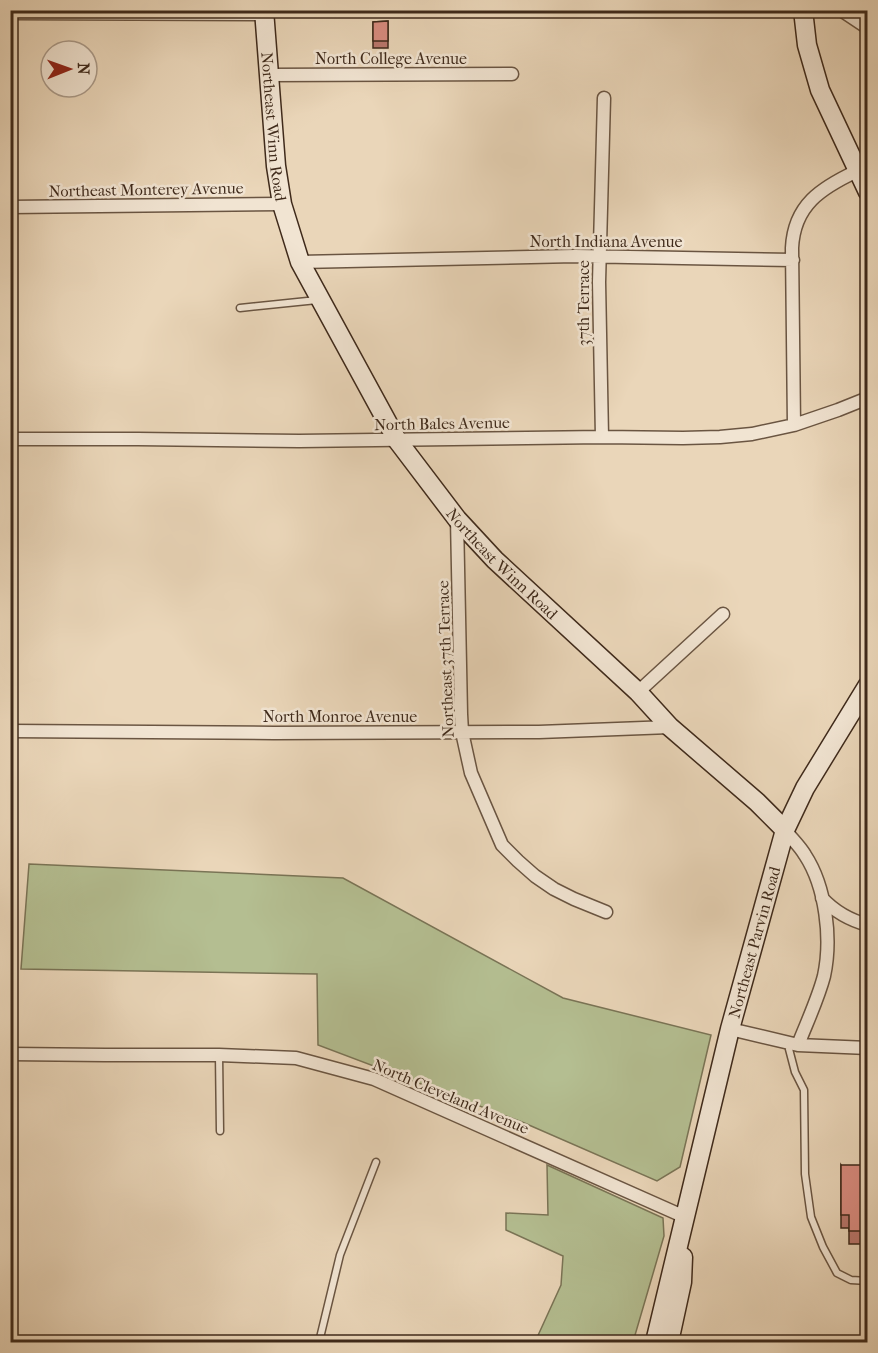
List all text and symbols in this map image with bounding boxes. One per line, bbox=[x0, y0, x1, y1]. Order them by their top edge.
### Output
north arrow bbox=[39, 39, 99, 99]
street label: North College Avenue bbox=[315, 49, 467, 68]
street label: Northeast Winn Road bbox=[257, 51, 290, 203]
text: N bbox=[74, 63, 93, 76]
street label: Northeast Monterey Avenue bbox=[48, 178, 244, 201]
street label: North Indiana Avenue bbox=[530, 232, 683, 251]
street label: 37th Terrace bbox=[574, 260, 593, 346]
street label: North Bales Avenue bbox=[374, 413, 510, 434]
street label: Northeast Winn Road bbox=[442, 504, 562, 623]
street label: Northeast 37th Terrace bbox=[433, 580, 458, 738]
street label: North Monroe Avenue bbox=[263, 707, 417, 726]
street label: Northeast Parvin Road bbox=[724, 864, 785, 1020]
street label: North Cleveland Avenue bbox=[370, 1055, 532, 1138]

